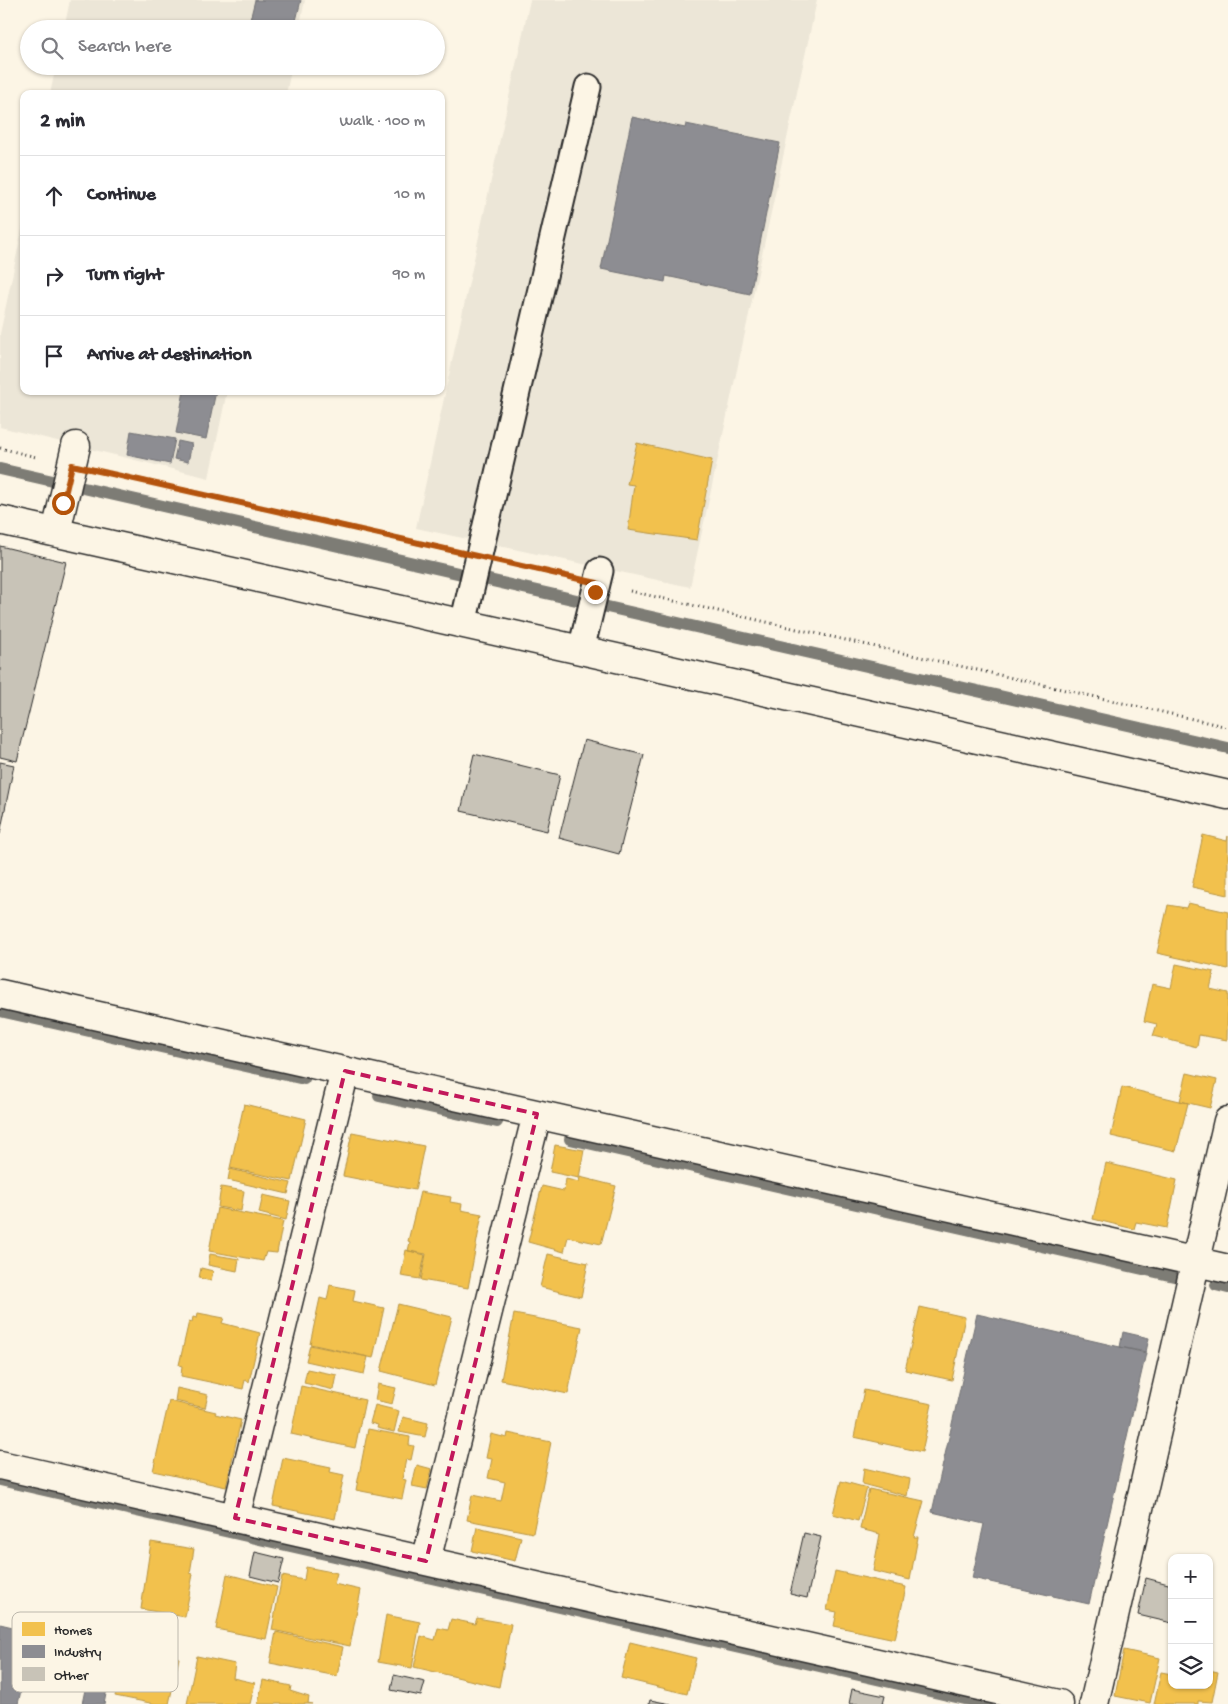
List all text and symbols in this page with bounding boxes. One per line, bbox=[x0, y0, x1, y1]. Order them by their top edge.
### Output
search box bbox=[20, 20, 445, 75]
icon: search bbox=[38, 34, 66, 62]
text: Search here bbox=[78, 36, 172, 59]
text: 2 min bbox=[40, 110, 85, 135]
text: Walk · 100 m bbox=[339, 113, 425, 132]
icon: ahead bbox=[40, 182, 68, 210]
text: Continue bbox=[87, 184, 156, 207]
text: 10 m bbox=[394, 186, 425, 205]
icon: right bbox=[40, 262, 68, 290]
text: Turn right bbox=[87, 264, 163, 287]
text: 90 m bbox=[393, 266, 425, 285]
icon: arrive bbox=[40, 342, 68, 370]
text: Arrive at destination bbox=[87, 344, 251, 367]
route start bbox=[52, 492, 75, 515]
route end bbox=[584, 581, 607, 604]
map controls bbox=[1168, 1554, 1213, 1689]
button: + bbox=[1168, 1554, 1213, 1599]
button: − bbox=[1168, 1599, 1213, 1644]
legend bbox=[12, 1612, 178, 1692]
text: Homes bbox=[54, 1623, 92, 1640]
button: layers bbox=[1168, 1644, 1213, 1689]
text: Industry bbox=[54, 1645, 102, 1662]
text: Other bbox=[54, 1668, 89, 1685]

